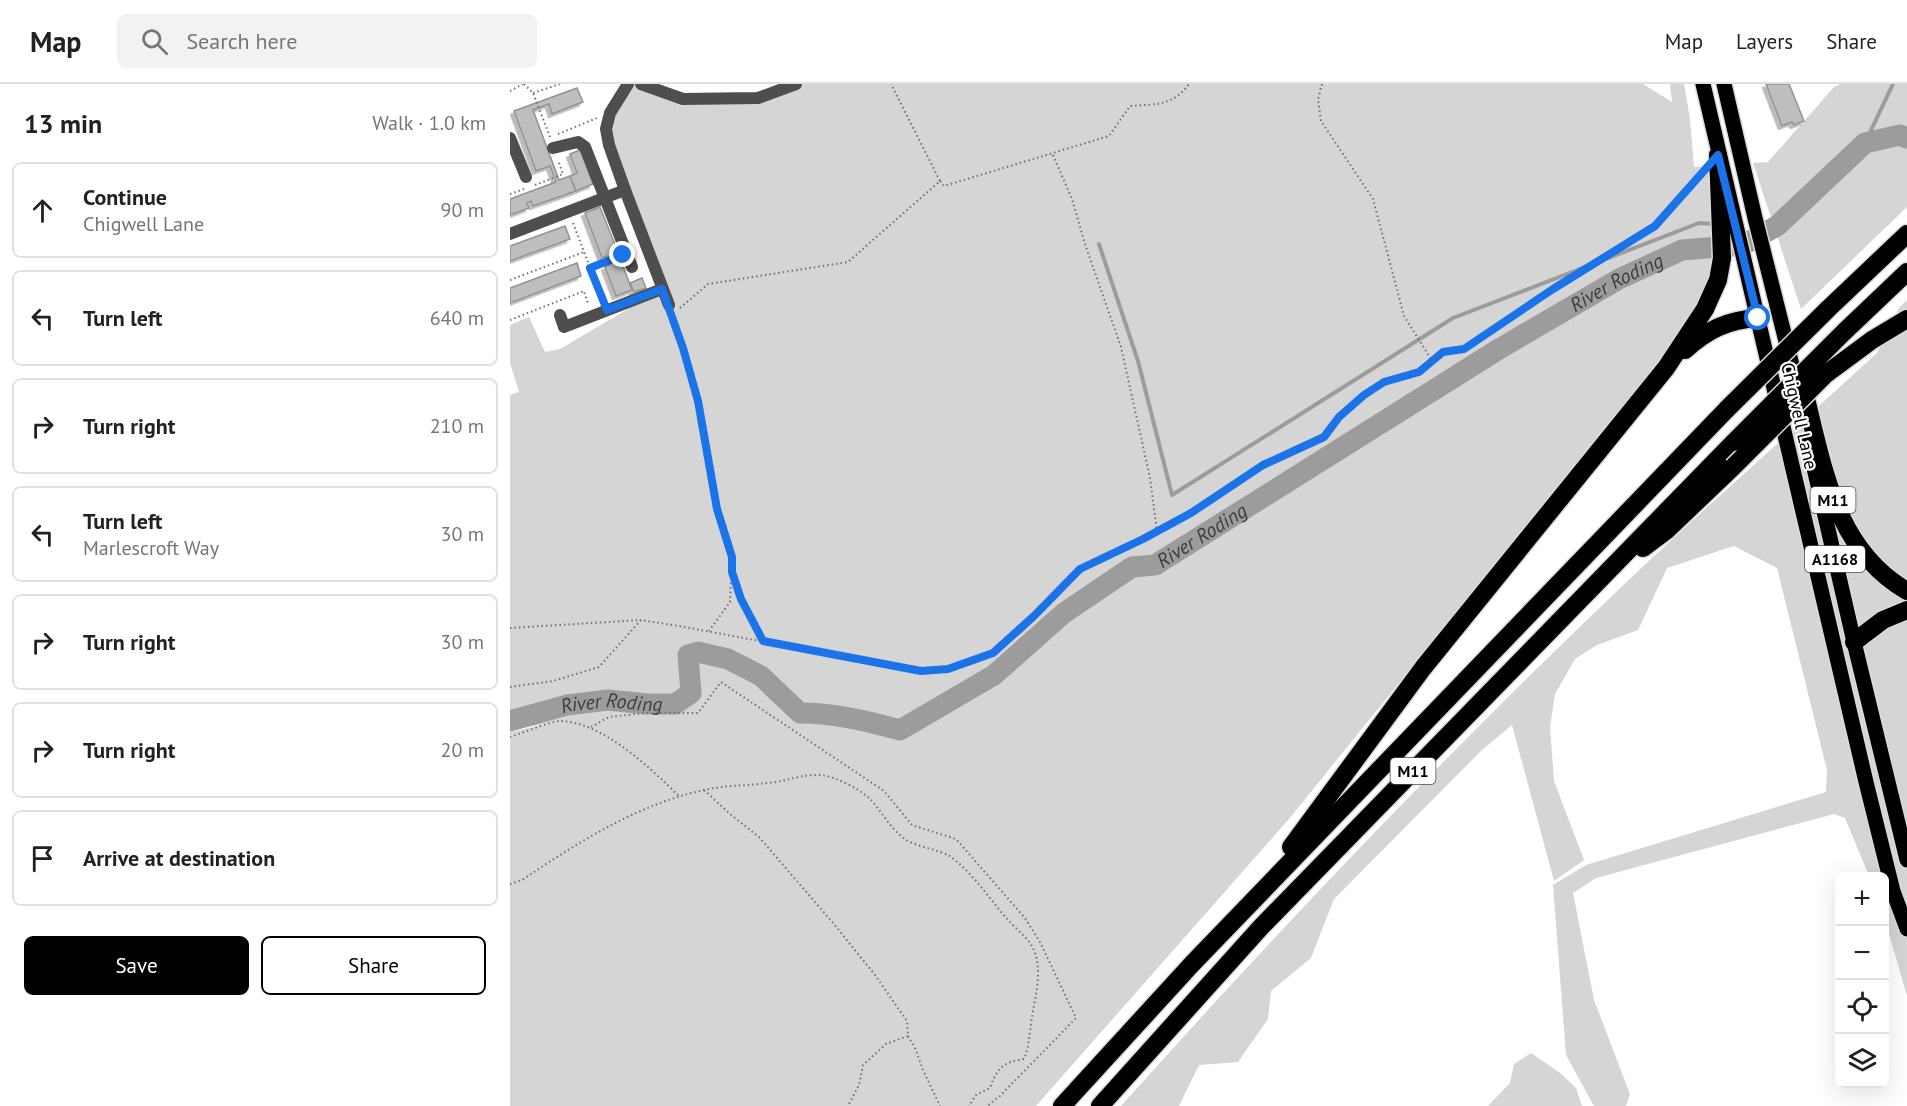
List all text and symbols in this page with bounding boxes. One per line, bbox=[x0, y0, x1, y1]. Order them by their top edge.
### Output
search box bbox=[117, 14, 537, 68]
text: Map bbox=[30, 23, 81, 60]
icon: search bbox=[138, 25, 171, 58]
text: Search here bbox=[186, 27, 297, 55]
text: Map bbox=[1665, 28, 1703, 55]
text: Layers bbox=[1736, 28, 1793, 55]
text: Share bbox=[1826, 28, 1877, 55]
text: 13 min bbox=[24, 107, 102, 140]
text: Walk · 1.0 km bbox=[372, 110, 486, 136]
text: Continue bbox=[83, 183, 167, 211]
icon: ahead bbox=[26, 194, 59, 227]
text: 90 m bbox=[441, 197, 484, 223]
text: Chigwell Lane bbox=[83, 211, 204, 237]
route end bbox=[609, 241, 635, 267]
water label: River Roding bbox=[1565, 247, 1667, 318]
icon: left bbox=[26, 302, 59, 335]
text: Turn left bbox=[83, 304, 163, 332]
route start bbox=[1744, 304, 1770, 330]
text: 640 m bbox=[430, 305, 484, 331]
street label: Chigwell Lane bbox=[1776, 360, 1823, 472]
icon: right bbox=[26, 410, 59, 443]
text: Turn right bbox=[83, 412, 175, 440]
text: 210 m bbox=[430, 413, 484, 439]
road number: M11 bbox=[1810, 487, 1856, 513]
water label: River Roding bbox=[1152, 497, 1252, 574]
text: Turn left bbox=[83, 507, 163, 535]
icon: left bbox=[26, 518, 59, 551]
text: 30 m bbox=[441, 521, 484, 547]
text: Marlescroft Way bbox=[83, 535, 219, 561]
road number: A1168 bbox=[1805, 546, 1865, 572]
icon: right bbox=[26, 626, 59, 659]
text: Turn right bbox=[83, 628, 175, 656]
text: 30 m bbox=[441, 629, 484, 655]
water label: River Roding bbox=[557, 687, 662, 719]
icon: right bbox=[26, 734, 59, 767]
text: Turn right bbox=[83, 736, 175, 764]
text: 20 m bbox=[441, 737, 484, 763]
road number: M11 bbox=[1390, 758, 1436, 784]
icon: arrive bbox=[26, 842, 59, 875]
text: Arrive at destination bbox=[83, 844, 275, 872]
map controls bbox=[1835, 872, 1889, 1088]
button: + bbox=[1835, 872, 1889, 926]
button: − bbox=[1835, 926, 1889, 980]
button: Save bbox=[24, 936, 249, 995]
button: Share bbox=[261, 936, 486, 995]
button: locate bbox=[1835, 980, 1889, 1034]
button: layers bbox=[1835, 1034, 1889, 1088]

